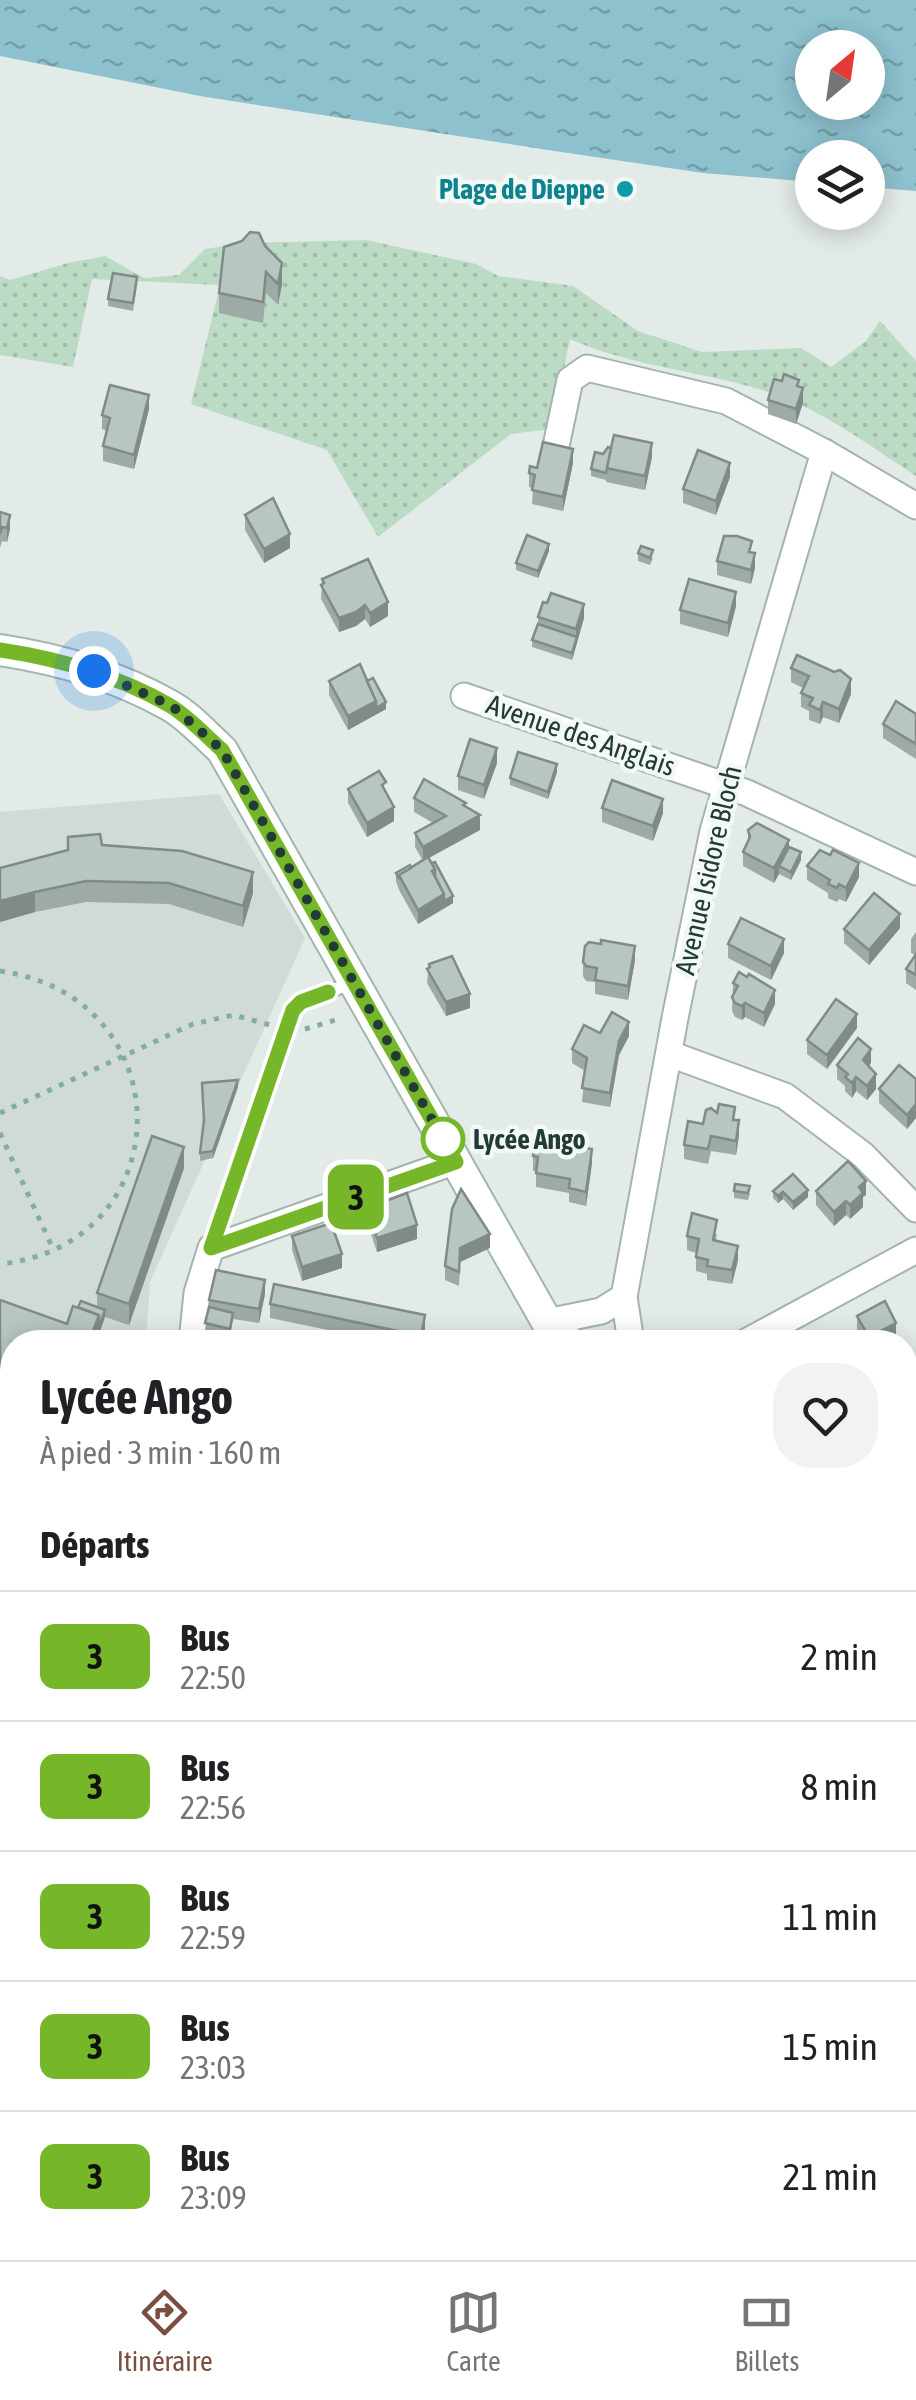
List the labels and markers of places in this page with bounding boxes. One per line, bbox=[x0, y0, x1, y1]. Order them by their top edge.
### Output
place label: Plage de Dieppe bbox=[439, 173, 605, 205]
marker: Plage de Dieppe bbox=[614, 178, 636, 200]
marker: Lycée Ango bbox=[422, 1118, 464, 1160]
place label: Lycée Ango bbox=[473, 1123, 586, 1155]

